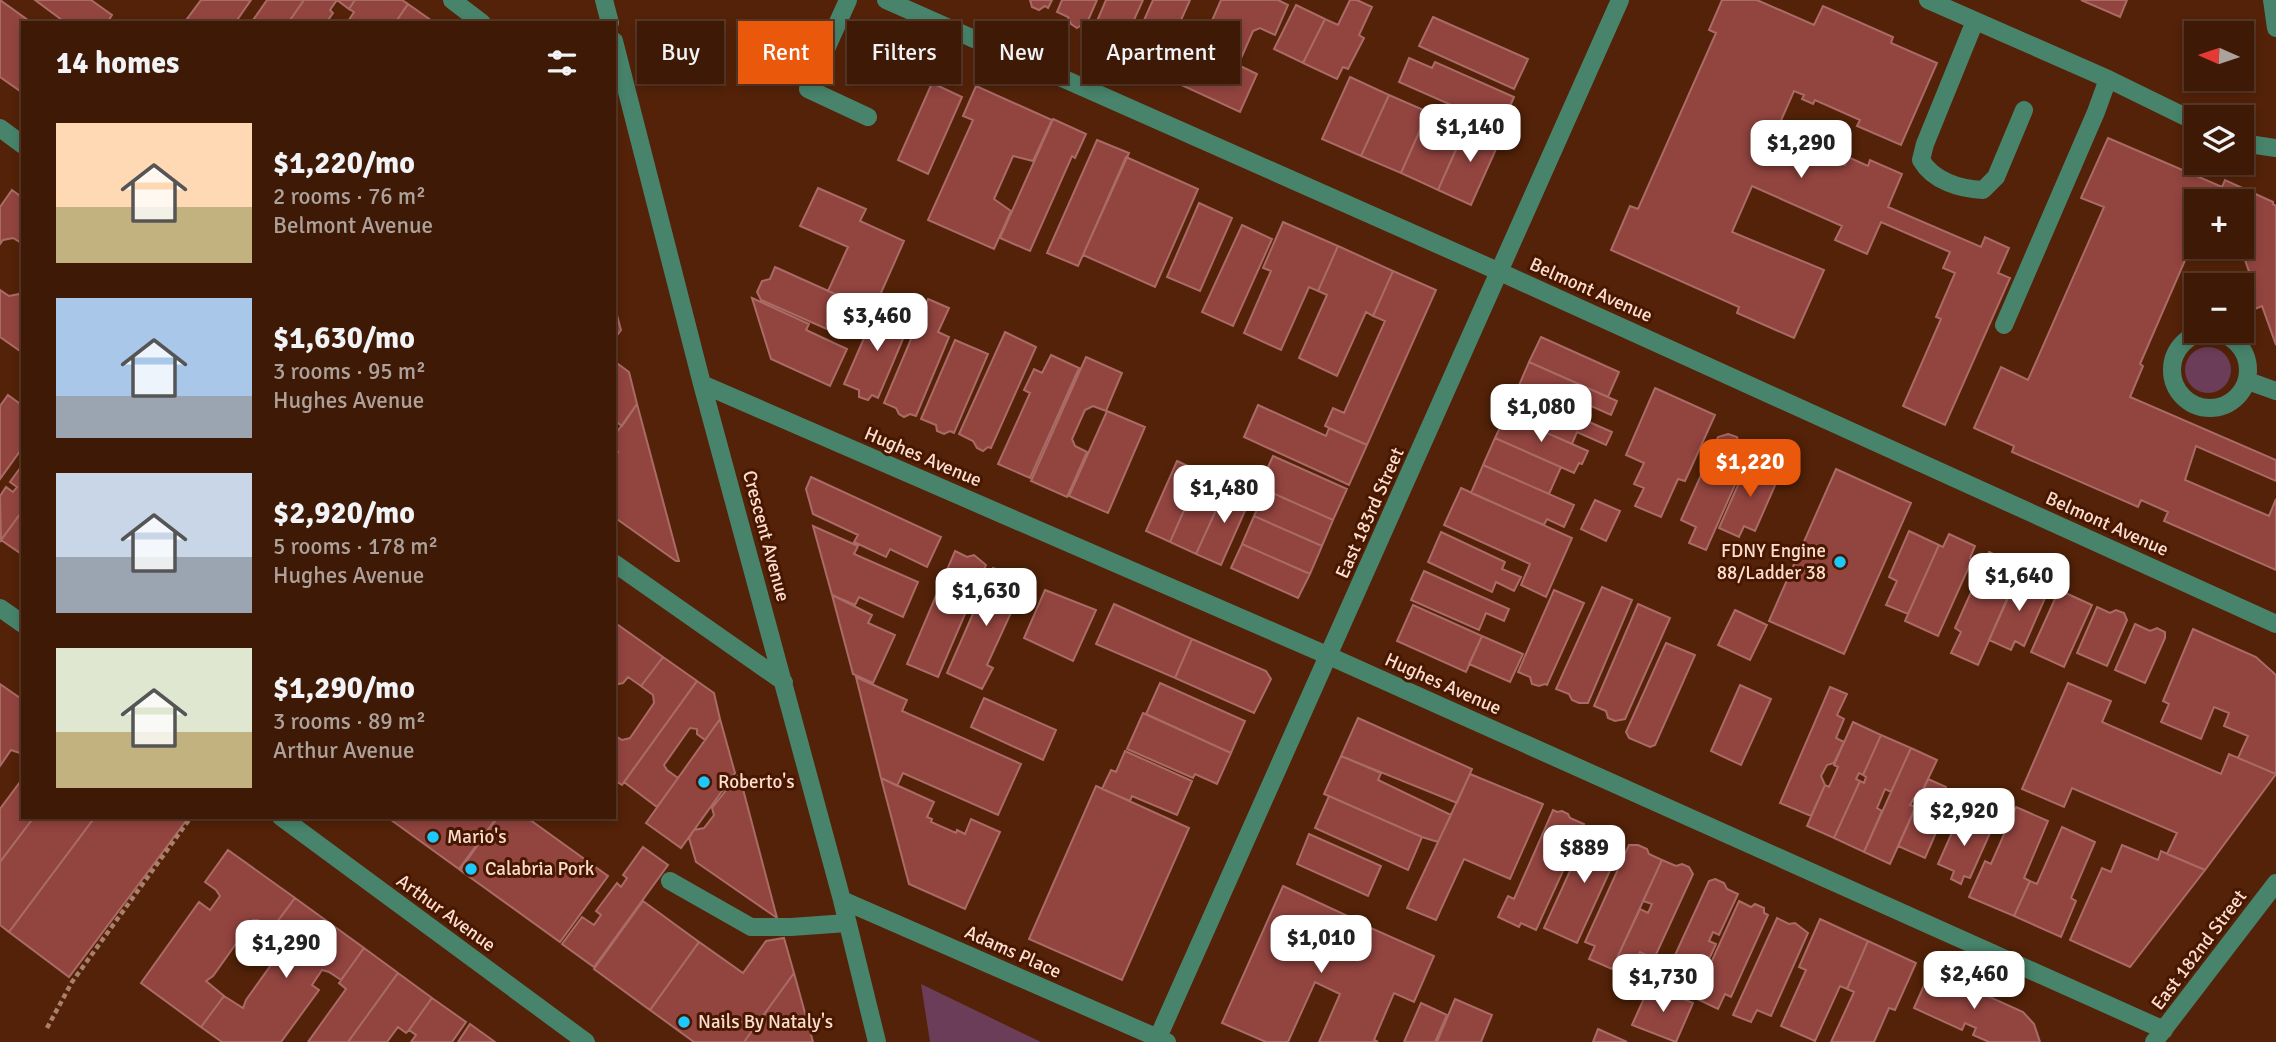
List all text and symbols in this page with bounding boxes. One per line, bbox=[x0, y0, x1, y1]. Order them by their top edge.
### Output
chip: Buy bbox=[637, 21, 724, 84]
chip: Rent bbox=[738, 21, 833, 84]
chip: Filters bbox=[847, 21, 961, 84]
chip: New bbox=[975, 21, 1068, 84]
chip: Apartment bbox=[1082, 21, 1240, 84]
north arrow bbox=[2184, 21, 2254, 91]
map controls bbox=[2184, 21, 2254, 343]
icon: filters bbox=[543, 44, 581, 82]
text: 14 homes bbox=[56, 45, 179, 82]
pin: $1,140 bbox=[1413, 104, 1527, 164]
button: layers bbox=[2184, 105, 2254, 175]
text: $1,140 bbox=[1436, 112, 1504, 141]
pin: $1,290 bbox=[1744, 120, 1858, 180]
text: $1,290 bbox=[1767, 128, 1835, 157]
text: $1,220/mo bbox=[273, 145, 415, 182]
icon: home bbox=[112, 151, 196, 235]
text: 2 rooms · 76 m² bbox=[273, 182, 426, 211]
button: + bbox=[2184, 189, 2254, 259]
text: Belmont Avenue bbox=[273, 211, 433, 240]
street label: Belmont Avenue bbox=[1526, 252, 1656, 328]
button: − bbox=[2184, 273, 2254, 343]
pin: $3,460 bbox=[820, 294, 934, 353]
text: $3,460 bbox=[843, 301, 911, 330]
text: $1,630/mo bbox=[273, 320, 415, 357]
icon: home bbox=[112, 326, 196, 410]
text: 3 rooms · 95 m² bbox=[273, 357, 426, 386]
pin: $1,080 bbox=[1484, 384, 1598, 444]
text: Hughes Avenue bbox=[273, 386, 424, 415]
text: $1,080 bbox=[1507, 392, 1575, 421]
street label: Hughes Avenue bbox=[861, 422, 985, 492]
pin: $1,220 bbox=[1693, 440, 1807, 499]
street label: East 183rd Street bbox=[1330, 444, 1410, 582]
text: $1,220 bbox=[1716, 447, 1784, 476]
pin: $1,480 bbox=[1167, 466, 1281, 525]
street label: Crescent Avenue bbox=[737, 468, 795, 604]
text: $1,480 bbox=[1190, 473, 1258, 502]
street label: Belmont Avenue bbox=[2042, 486, 2172, 562]
text: $2,920/mo bbox=[273, 495, 415, 532]
icon: home bbox=[112, 501, 196, 585]
text: 5 rooms · 178 m² bbox=[273, 532, 438, 561]
place label: FDNY Engine 88/Ladder 38 bbox=[1717, 539, 1826, 585]
marker: FDNY Engine 88/Ladder 38 bbox=[1832, 554, 1848, 570]
pin: $1,640 bbox=[1962, 554, 2076, 613]
text: Hughes Avenue bbox=[273, 561, 424, 590]
text: $1,640 bbox=[1985, 561, 2053, 590]
pin: $1,630 bbox=[929, 568, 1043, 628]
text: $1,630 bbox=[952, 576, 1020, 605]
street label: Hughes Avenue bbox=[1381, 648, 1505, 720]
text: $1,290/mo bbox=[273, 670, 415, 707]
icon: home bbox=[112, 676, 196, 760]
text: 3 rooms · 89 m² bbox=[273, 707, 426, 736]
text: Arthur Avenue bbox=[273, 736, 415, 765]
place label: Roberto's bbox=[718, 770, 795, 794]
marker: Roberto's bbox=[696, 774, 712, 790]
pin: $2,920 bbox=[1907, 788, 2021, 848]
text: $2,920 bbox=[1930, 796, 1998, 825]
place label: Mario's bbox=[447, 825, 507, 849]
pin: $889 bbox=[1543, 826, 1625, 885]
marker: Mario's bbox=[425, 829, 441, 845]
text: $889 bbox=[1559, 833, 1609, 862]
place label: Calabria Pork bbox=[485, 857, 595, 881]
marker: Calabria Pork bbox=[463, 861, 479, 877]
street label: Arthur Avenue bbox=[392, 869, 500, 957]
street label: East 182nd Street bbox=[2146, 885, 2252, 1015]
pin: $1,010 bbox=[1264, 916, 1378, 975]
pin: $1,290 bbox=[229, 920, 343, 980]
street label: Adams Place bbox=[961, 920, 1065, 984]
text: $1,010 bbox=[1287, 923, 1355, 952]
text: $1,290 bbox=[252, 928, 320, 957]
pin: $2,460 bbox=[1917, 951, 2031, 1011]
pin: $1,730 bbox=[1606, 954, 1720, 1014]
text: $2,460 bbox=[1940, 959, 2008, 988]
text: $1,730 bbox=[1629, 962, 1697, 991]
place label: Nails By Nataly's bbox=[698, 1010, 833, 1034]
marker: Nails By Nataly's bbox=[676, 1014, 692, 1030]

